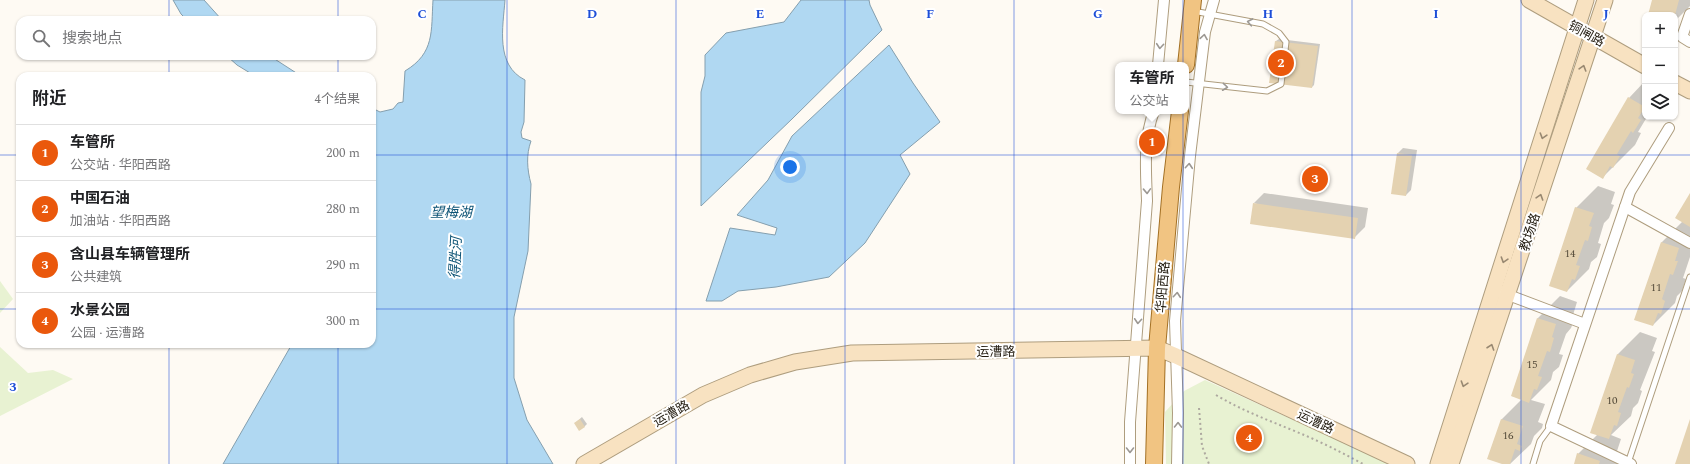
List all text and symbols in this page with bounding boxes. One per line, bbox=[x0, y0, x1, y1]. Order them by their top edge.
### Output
text: C bbox=[417, 4, 427, 24]
text: D bbox=[587, 4, 597, 24]
text: E bbox=[756, 4, 765, 24]
text: F bbox=[926, 4, 934, 24]
text: G bbox=[1093, 4, 1103, 24]
text: H bbox=[1263, 4, 1274, 24]
text: I bbox=[1433, 4, 1439, 24]
text: J bbox=[1603, 4, 1609, 24]
map controls bbox=[1642, 12, 1678, 120]
button: + bbox=[1642, 12, 1678, 48]
search box bbox=[16, 16, 376, 60]
street label: 铜闸路 bbox=[1565, 16, 1608, 52]
one-way arrow bbox=[1247, 18, 1253, 26]
icon: search bbox=[30, 27, 52, 49]
text: 搜索地点 bbox=[62, 27, 122, 50]
one-way arrow bbox=[1199, 34, 1208, 40]
one-way arrow bbox=[1155, 43, 1164, 49]
pin: 2 bbox=[1268, 48, 1294, 78]
button: − bbox=[1642, 48, 1678, 84]
popup bbox=[1115, 62, 1189, 114]
one-way arrow bbox=[1578, 65, 1587, 72]
text: 车管所 bbox=[1129, 67, 1175, 90]
one-way arrow bbox=[1222, 82, 1228, 91]
button: layers bbox=[1642, 84, 1678, 120]
text: 附近 bbox=[32, 86, 66, 112]
text: 4个结果 bbox=[314, 89, 360, 109]
text: 公交站 bbox=[1129, 91, 1169, 111]
pin: 1 bbox=[1139, 127, 1165, 157]
text: 车管所 bbox=[70, 131, 115, 154]
one-way arrow bbox=[1539, 132, 1548, 139]
text: 1 bbox=[41, 143, 49, 163]
text: 200 m bbox=[326, 143, 360, 163]
text: 公交站 · 华阳西路 bbox=[70, 155, 171, 175]
your location bbox=[780, 157, 800, 177]
one-way arrow bbox=[1184, 163, 1193, 169]
pin: 3 bbox=[1302, 164, 1328, 194]
text: 中国石油 bbox=[70, 187, 130, 210]
one-way arrow bbox=[1142, 188, 1151, 194]
one-way arrow bbox=[1536, 194, 1544, 201]
text: 2 bbox=[41, 199, 49, 219]
text: 280 m bbox=[326, 199, 360, 219]
water label: 望梅湖 bbox=[430, 202, 474, 223]
text: 加油站 · 华阳西路 bbox=[70, 211, 171, 231]
street label: 教场路 bbox=[1514, 211, 1545, 254]
water label: 得胜河 bbox=[444, 234, 467, 280]
text: 含山县车辆管理所 bbox=[70, 243, 190, 266]
house number: 14 bbox=[1565, 245, 1576, 262]
text: 3 bbox=[41, 255, 49, 275]
text: 290 m bbox=[326, 255, 360, 275]
one-way arrow bbox=[1500, 256, 1509, 263]
street label: 华阳西路 bbox=[1151, 260, 1175, 314]
text: 公共建筑 bbox=[70, 267, 122, 287]
house number: 11 bbox=[1651, 279, 1662, 296]
one-way arrow bbox=[1173, 292, 1182, 298]
text: 水景公园 bbox=[70, 299, 130, 322]
text: 4 bbox=[41, 311, 49, 331]
text: 300 m bbox=[326, 311, 360, 331]
one-way arrow bbox=[1133, 318, 1142, 324]
text: 公园 · 运漕路 bbox=[70, 323, 145, 343]
street label: 运漕路 bbox=[976, 342, 1016, 362]
one-way arrow bbox=[1486, 344, 1494, 351]
house number: 15 bbox=[1527, 356, 1538, 373]
text: 3 bbox=[9, 377, 17, 397]
one-way arrow bbox=[1460, 380, 1469, 387]
house number: 10 bbox=[1607, 392, 1618, 409]
street label: 运漕路 bbox=[650, 395, 693, 432]
street label: 运漕路 bbox=[1294, 405, 1337, 439]
one-way arrow bbox=[1173, 422, 1182, 428]
pin: 4 bbox=[1236, 423, 1262, 453]
house number: 16 bbox=[1503, 427, 1514, 444]
one-way arrow bbox=[1126, 447, 1134, 453]

